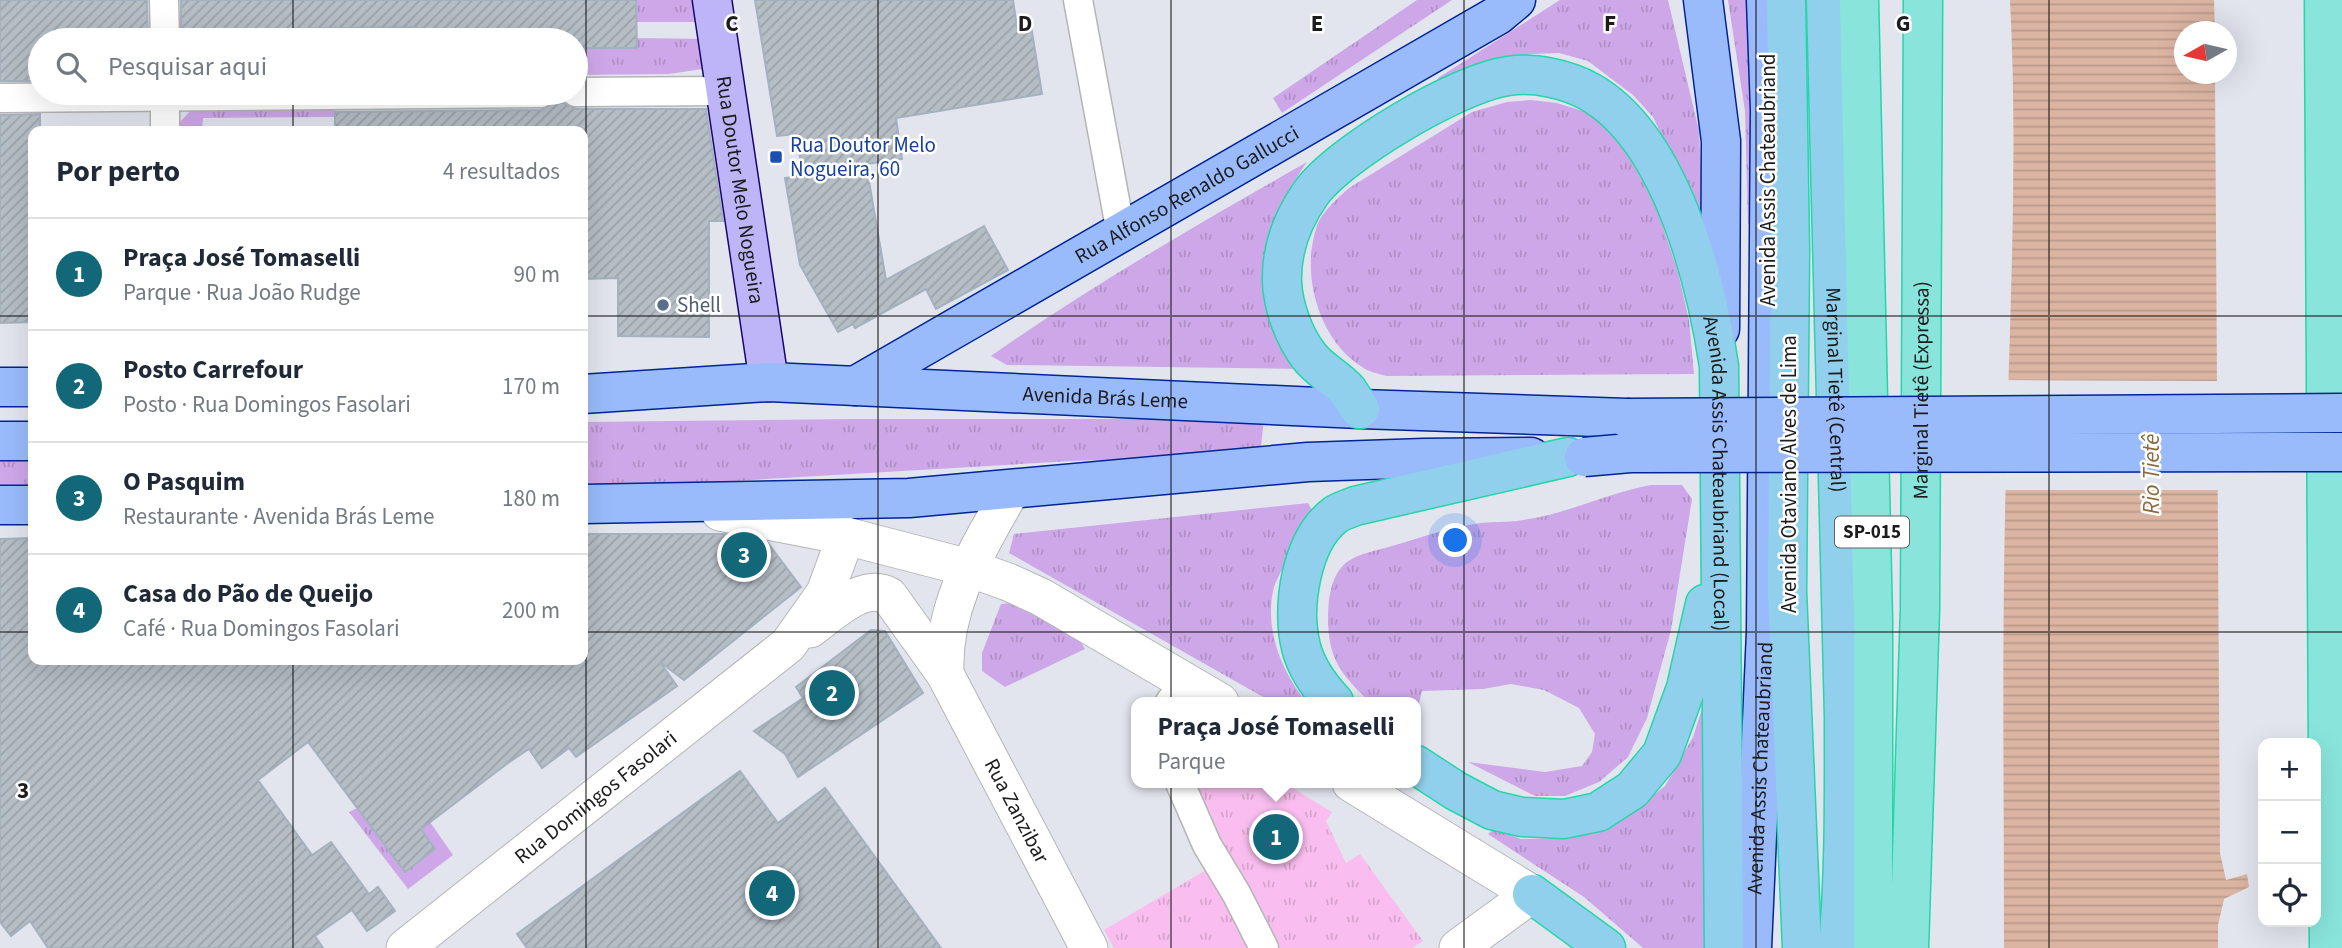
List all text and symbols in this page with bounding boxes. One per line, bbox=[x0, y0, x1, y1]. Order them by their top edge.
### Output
text: C bbox=[725, 7, 739, 40]
text: D bbox=[1018, 7, 1032, 40]
text: E bbox=[1311, 7, 1323, 40]
text: F bbox=[1604, 7, 1616, 40]
text: G bbox=[1896, 7, 1910, 40]
north arrow bbox=[2174, 21, 2237, 84]
search box bbox=[28, 28, 588, 105]
icon: search bbox=[52, 48, 90, 86]
text: Pesquisar aqui bbox=[108, 48, 267, 85]
street label: Avenida Assis Chateaubriand bbox=[1753, 54, 1783, 306]
street label: Rua Doutor Melo Nogueira bbox=[709, 74, 772, 306]
street label: Rua Alfonso Renaldo Gallucci bbox=[1069, 118, 1305, 271]
place label: Rua Doutor Melo Nogueira, 60 bbox=[790, 130, 936, 184]
marker: Rua Doutor Melo Nogueira, 60 bbox=[768, 149, 784, 165]
text: Por perto bbox=[56, 150, 180, 193]
text: 4 resultados bbox=[443, 155, 560, 188]
text: Praça José Tomaselli bbox=[123, 239, 360, 276]
text: 1 bbox=[73, 258, 85, 291]
text: 90 m bbox=[513, 258, 560, 291]
text: Parque · Rua João Rudge bbox=[123, 276, 361, 309]
street label: Marginal Tietê (Expressa) bbox=[1906, 281, 1937, 499]
street label: Marginal Tietê (Central) bbox=[1818, 287, 1853, 493]
place label: Shell bbox=[677, 290, 721, 320]
marker: Shell bbox=[655, 297, 671, 313]
street label: Avenida Assis Chateaubriand (Local) bbox=[1695, 313, 1736, 631]
street label: Avenida Otaviano Alves de Lima bbox=[1774, 335, 1804, 613]
text: Posto Carrefour bbox=[123, 351, 303, 388]
text: 2 bbox=[73, 370, 85, 403]
text: 170 m bbox=[502, 370, 560, 403]
street label: Avenida Brás Leme bbox=[1022, 379, 1189, 416]
text: Posto · Rua Domingos Fasolari bbox=[123, 388, 411, 421]
water label: Rio Tietê bbox=[2135, 434, 2168, 514]
text: O Pasquim bbox=[123, 463, 245, 500]
text: 3 bbox=[73, 482, 85, 515]
text: 180 m bbox=[502, 482, 560, 515]
text: Restaurante · Avenida Brás Leme bbox=[123, 500, 434, 533]
road number: SP-015 bbox=[1835, 516, 1909, 548]
your location bbox=[1438, 523, 1472, 557]
pin: 3 bbox=[721, 529, 767, 581]
text: Casa do Pão de Queijo bbox=[123, 575, 373, 612]
text: 4 bbox=[73, 594, 85, 627]
text: 200 m bbox=[502, 594, 560, 627]
text: Café · Rua Domingos Fasolari bbox=[123, 612, 400, 645]
street label: Avenida Assis Chateaubriand bbox=[1739, 641, 1781, 895]
pin: 2 bbox=[809, 667, 855, 719]
popup bbox=[1131, 697, 1421, 788]
text: Praça José Tomaselli bbox=[1157, 708, 1395, 745]
street label: Rua Domingos Fasolari bbox=[508, 723, 683, 871]
map controls bbox=[2258, 738, 2321, 927]
button: + bbox=[2258, 738, 2321, 801]
text: Parque bbox=[1157, 745, 1225, 778]
street label: Rua Zanzibar bbox=[977, 753, 1057, 869]
text: 3 bbox=[17, 774, 29, 807]
button: − bbox=[2258, 801, 2321, 864]
pin: 1 bbox=[1253, 811, 1299, 863]
button: locate bbox=[2258, 864, 2321, 927]
pin: 4 bbox=[749, 867, 795, 919]

